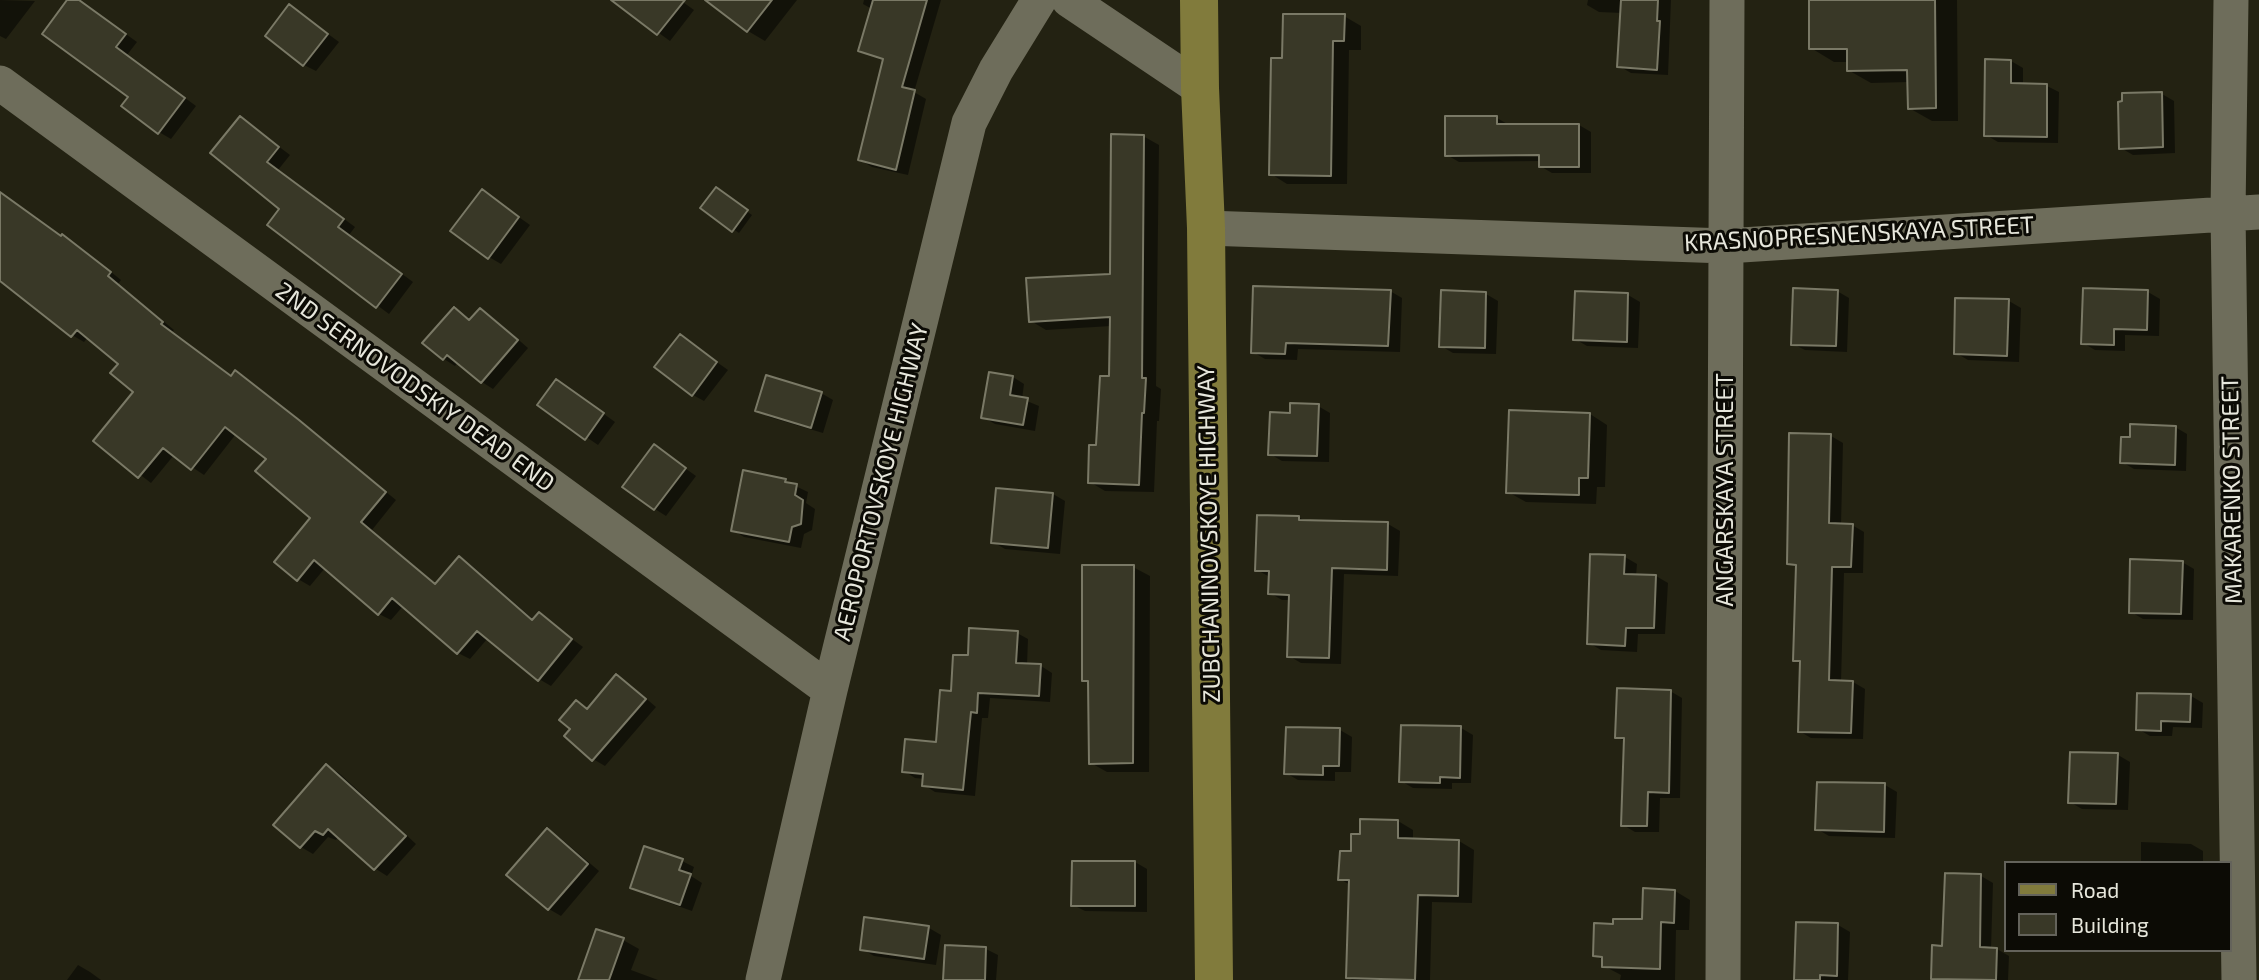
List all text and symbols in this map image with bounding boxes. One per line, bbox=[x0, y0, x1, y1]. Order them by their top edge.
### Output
street label: KRASNOPRESNENSKAYA STREET bbox=[1683, 210, 2035, 258]
street label: 2ND SERNOVODSKIY DEAD END bbox=[270, 276, 560, 498]
street label: AEROPORTOVSKOYE HIGHWAY bbox=[828, 320, 934, 644]
street label: ZUBCHANINOVSKOYE HIGHWAY bbox=[1192, 365, 1226, 703]
street label: ANGARSKAYA STREET bbox=[1711, 373, 1739, 607]
street label: MAKARENKO STREET bbox=[2216, 376, 2248, 604]
legend bbox=[2004, 861, 2231, 952]
text: Road bbox=[2071, 877, 2119, 902]
text: Building bbox=[2071, 912, 2149, 937]

